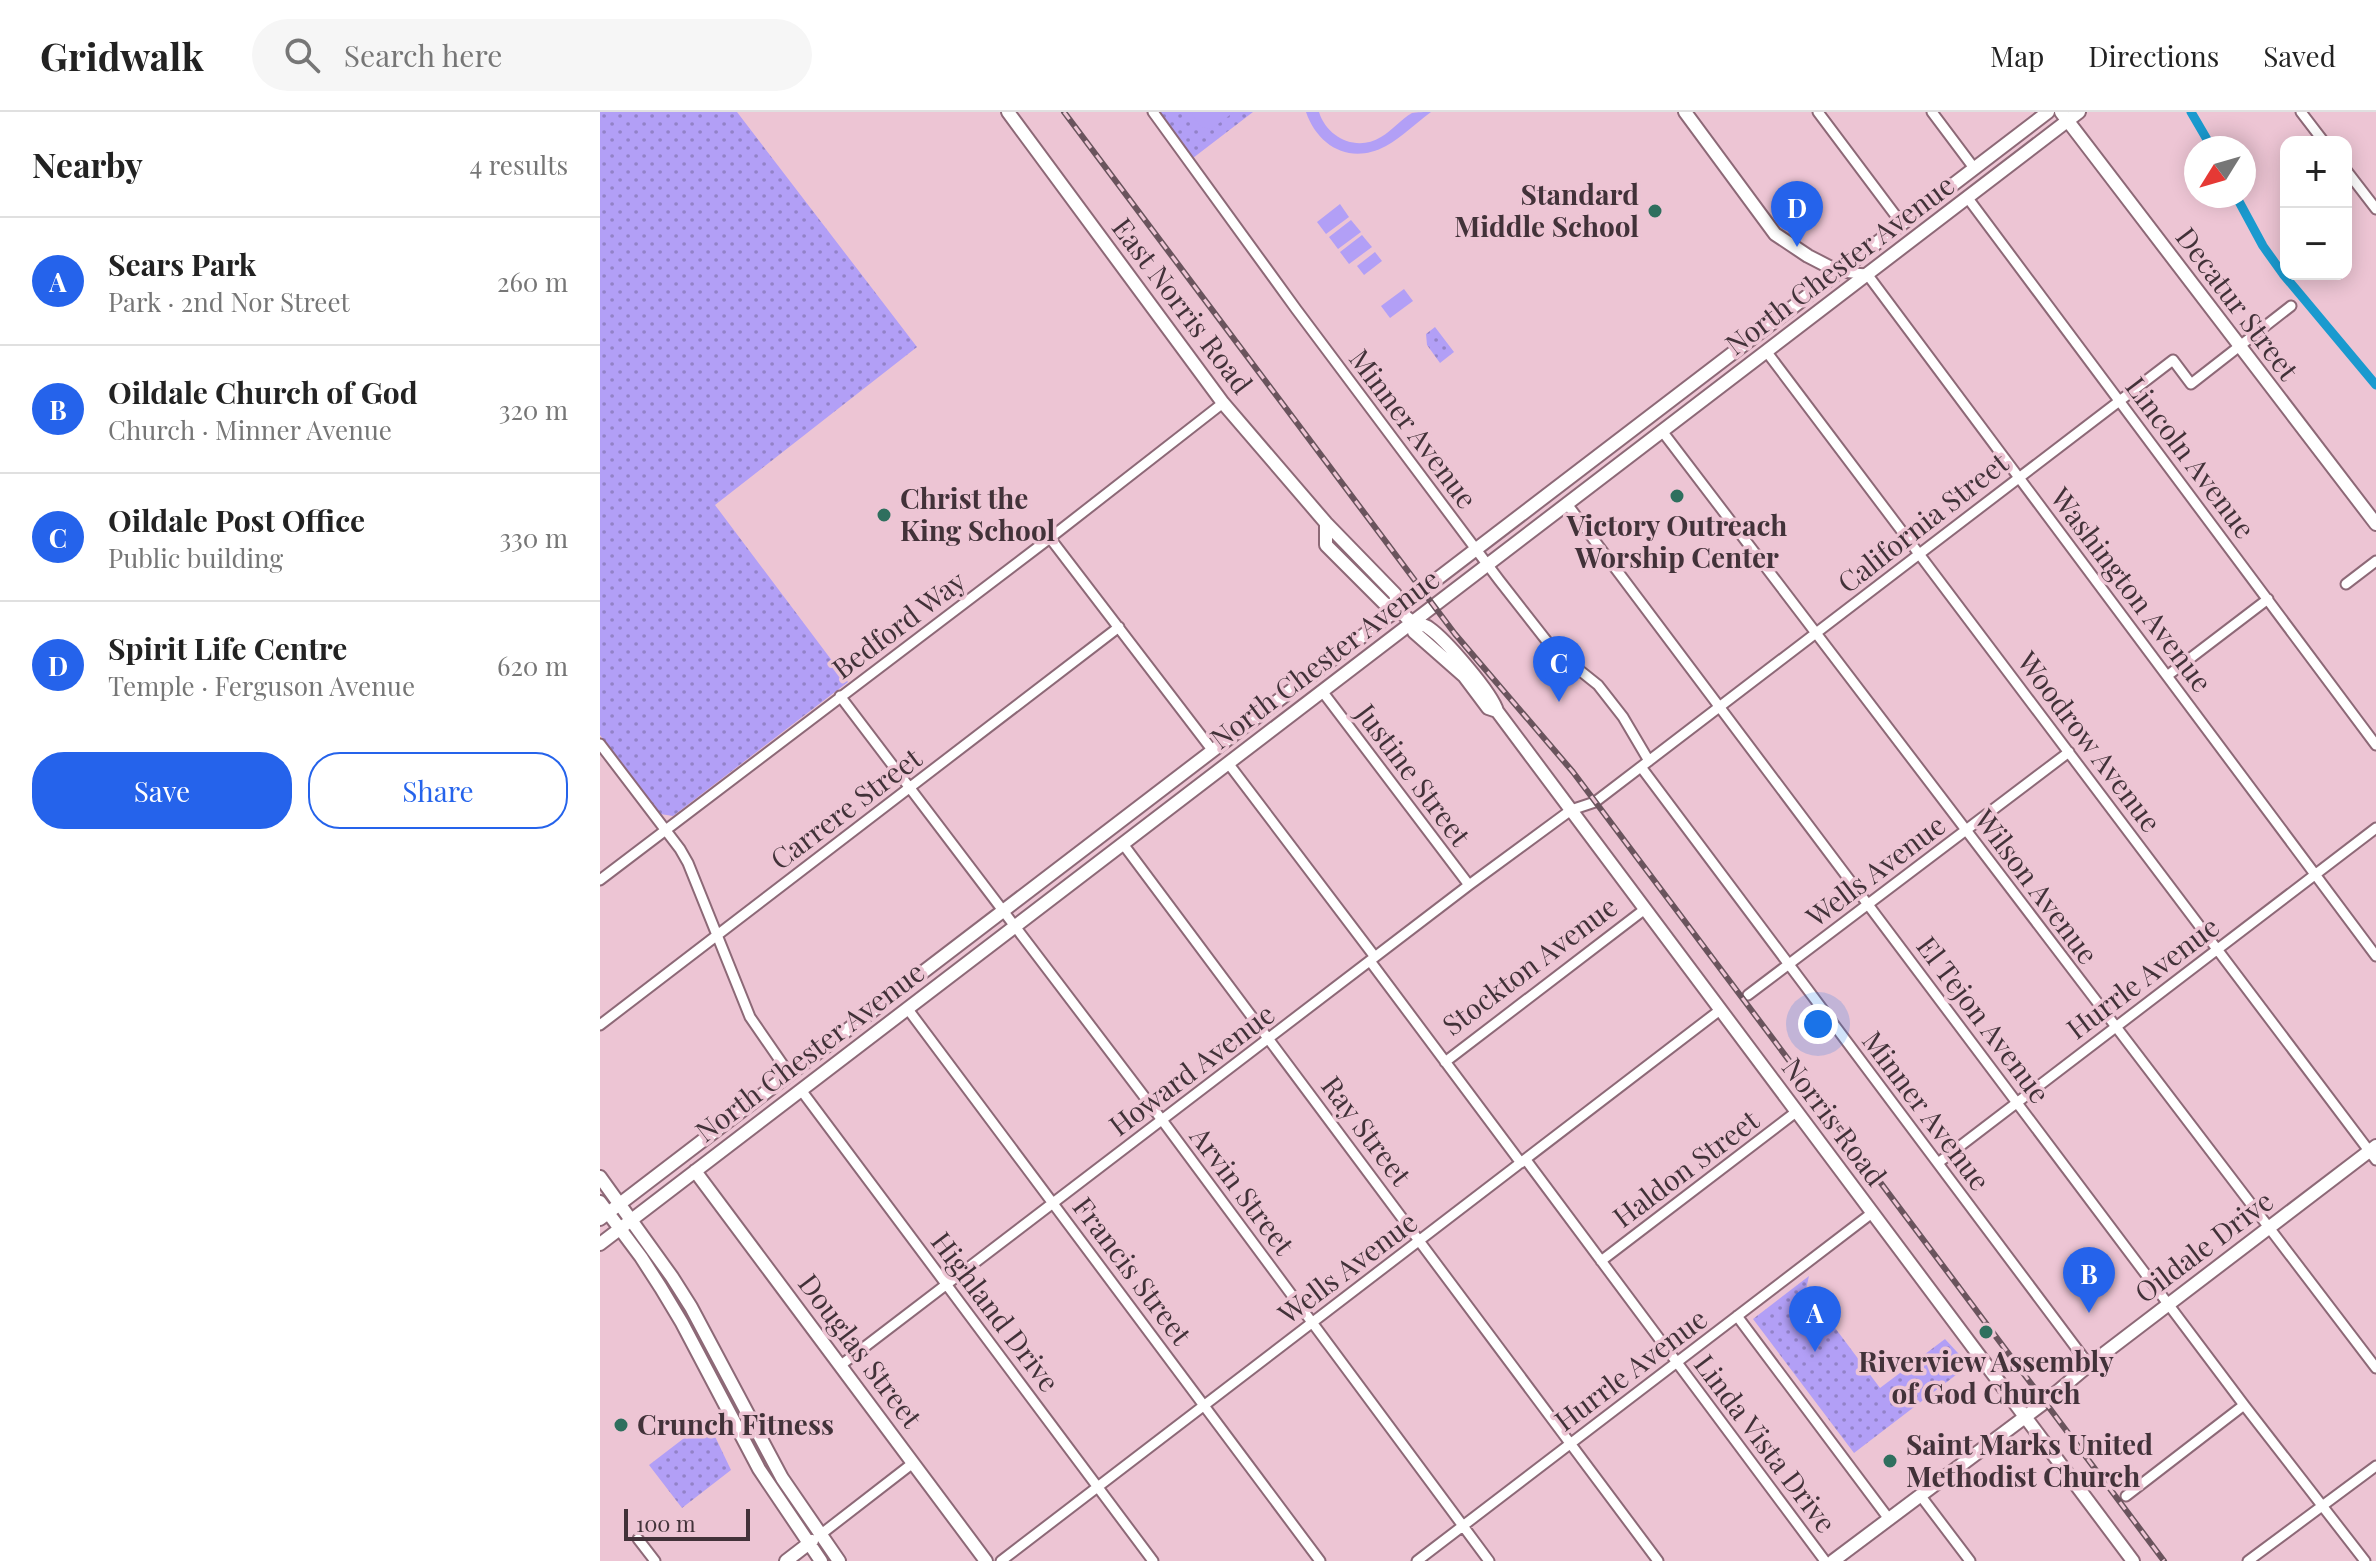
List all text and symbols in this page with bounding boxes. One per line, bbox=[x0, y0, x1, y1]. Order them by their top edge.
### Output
search box bbox=[252, 19, 812, 91]
text: Gridwalk bbox=[40, 30, 204, 81]
icon: search bbox=[280, 33, 324, 77]
text: Search here bbox=[344, 35, 502, 75]
text: Map bbox=[1990, 37, 2044, 74]
text: Directions bbox=[2088, 37, 2219, 74]
text: Saved bbox=[2263, 37, 2336, 74]
north arrow bbox=[2184, 136, 2256, 208]
map controls bbox=[2280, 136, 2352, 280]
button: + bbox=[2280, 136, 2352, 208]
text: Nearby bbox=[32, 141, 143, 187]
text: 4 results bbox=[469, 147, 568, 182]
street label: North Chester Avenue bbox=[1717, 166, 1961, 362]
place label: Standard Middle School bbox=[1454, 175, 1639, 244]
pin: D bbox=[1771, 181, 1823, 247]
marker: Standard Middle School bbox=[1646, 202, 1664, 220]
button: − bbox=[2280, 208, 2352, 280]
street label: East Norris Road bbox=[1105, 210, 1261, 400]
street label: Decatur Street bbox=[2169, 219, 2308, 388]
text: Sears Park bbox=[108, 244, 256, 284]
text: A bbox=[49, 264, 67, 299]
text: 260 m bbox=[497, 264, 568, 299]
text: Park · 2nd Nor Street bbox=[108, 284, 350, 319]
street label: Minner Avenue bbox=[1342, 341, 1486, 515]
street label: Lincoln Avenue bbox=[2118, 369, 2264, 545]
text: Oildale Church of God bbox=[108, 372, 418, 412]
text: B bbox=[49, 392, 67, 427]
text: 320 m bbox=[499, 392, 568, 427]
text: Church · Minner Avenue bbox=[108, 412, 392, 447]
street label: California Street bbox=[1829, 443, 2016, 600]
place label: Christ the King School bbox=[900, 479, 1055, 548]
street label: Washington Avenue bbox=[2043, 479, 2221, 699]
marker: Victory Outreach Worship Center bbox=[1668, 487, 1686, 505]
text: Oildale Post Office bbox=[108, 500, 365, 540]
marker: Christ the King School bbox=[875, 506, 893, 524]
place label: Victory Outreach Worship Center bbox=[1566, 506, 1787, 575]
text: C bbox=[49, 520, 67, 555]
text: 330 m bbox=[499, 520, 568, 555]
text: Public building bbox=[108, 540, 283, 575]
street label: North Chester Avenue bbox=[1202, 560, 1446, 756]
street label: Bedford Way bbox=[824, 561, 972, 686]
text: Spirit Life Centre bbox=[108, 628, 347, 668]
pin: C bbox=[1533, 636, 1585, 702]
street label: Woodrow Avenue bbox=[2010, 643, 2170, 839]
text: D bbox=[48, 648, 68, 683]
text: 620 m bbox=[497, 648, 568, 683]
text: Temple · Ferguson Avenue bbox=[108, 668, 415, 703]
street label: Justine Street bbox=[1348, 695, 1480, 853]
street label: Carrere Street bbox=[762, 738, 929, 877]
button: Save bbox=[32, 752, 292, 829]
button: Share bbox=[308, 752, 568, 829]
street label: Wilson Avenue bbox=[1966, 801, 2107, 971]
street label: Wells Avenue bbox=[1797, 806, 1952, 935]
street label: Stockton Avenue bbox=[1434, 887, 1624, 1043]
street label: Hurrle Avenue bbox=[2058, 907, 2226, 1046]
street label: El Tejon Avenue bbox=[1909, 928, 2059, 1110]
street label: North Chester Avenue bbox=[687, 953, 931, 1149]
street label: Howard Avenue bbox=[1101, 995, 1281, 1143]
your location bbox=[1798, 1004, 1838, 1044]
street label: Minner Avenue bbox=[1855, 1023, 1999, 1197]
street label: Norris Road bbox=[1775, 1050, 1895, 1192]
street label: Ray Street bbox=[1314, 1068, 1421, 1193]
street label: Haldon Street bbox=[1605, 1100, 1766, 1235]
street label: Arvin Street bbox=[1182, 1118, 1304, 1262]
street label: Oildale Drive bbox=[2126, 1182, 2280, 1310]
street label: Francis Street bbox=[1066, 1189, 1201, 1352]
street label: Wells Avenue bbox=[1269, 1203, 1424, 1332]
street label: Highland Drive bbox=[924, 1224, 1068, 1399]
pin: B bbox=[2063, 1247, 2115, 1313]
street label: Douglas Street bbox=[791, 1266, 932, 1435]
pin: A bbox=[1789, 1286, 1841, 1352]
street label: Hurrle Avenue bbox=[1546, 1299, 1714, 1438]
marker: Riverview Assembly of God Church bbox=[1977, 1323, 1995, 1341]
place label: Riverview Assembly of God Church bbox=[1858, 1342, 2114, 1411]
street label: Linda Vista Drive bbox=[1687, 1347, 1845, 1540]
place label: Crunch Fitness bbox=[637, 1405, 834, 1442]
marker: Crunch Fitness bbox=[612, 1416, 630, 1434]
place label: Saint Marks United Methodist Church bbox=[1906, 1425, 2153, 1494]
marker: Saint Marks United Methodist Church bbox=[1881, 1452, 1899, 1470]
scale bar bbox=[624, 1505, 750, 1541]
text: 100 m bbox=[636, 1508, 696, 1538]

